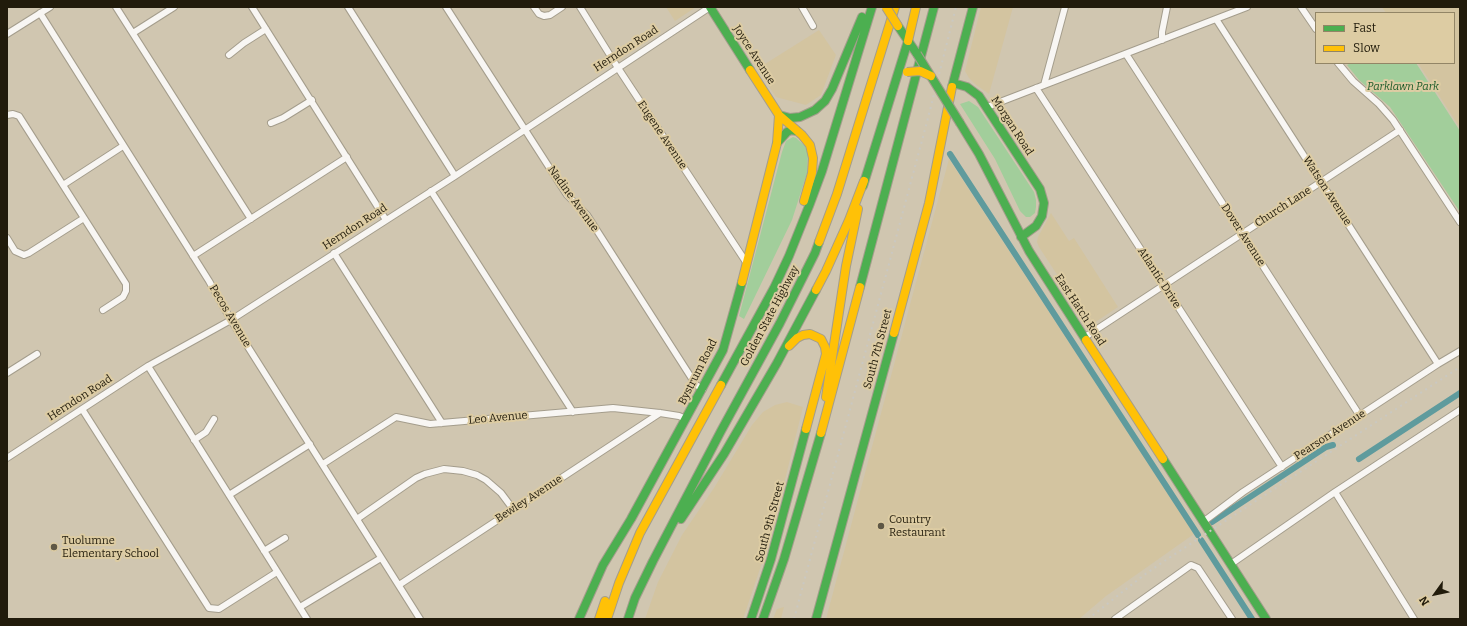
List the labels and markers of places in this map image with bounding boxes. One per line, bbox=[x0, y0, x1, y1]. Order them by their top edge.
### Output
place label: Country Restaurant bbox=[889, 513, 945, 539]
marker: Country Restaurant bbox=[876, 521, 886, 531]
place label: Tuolumne Elementary School bbox=[62, 534, 159, 560]
marker: Tuolumne Elementary School bbox=[49, 542, 59, 552]

